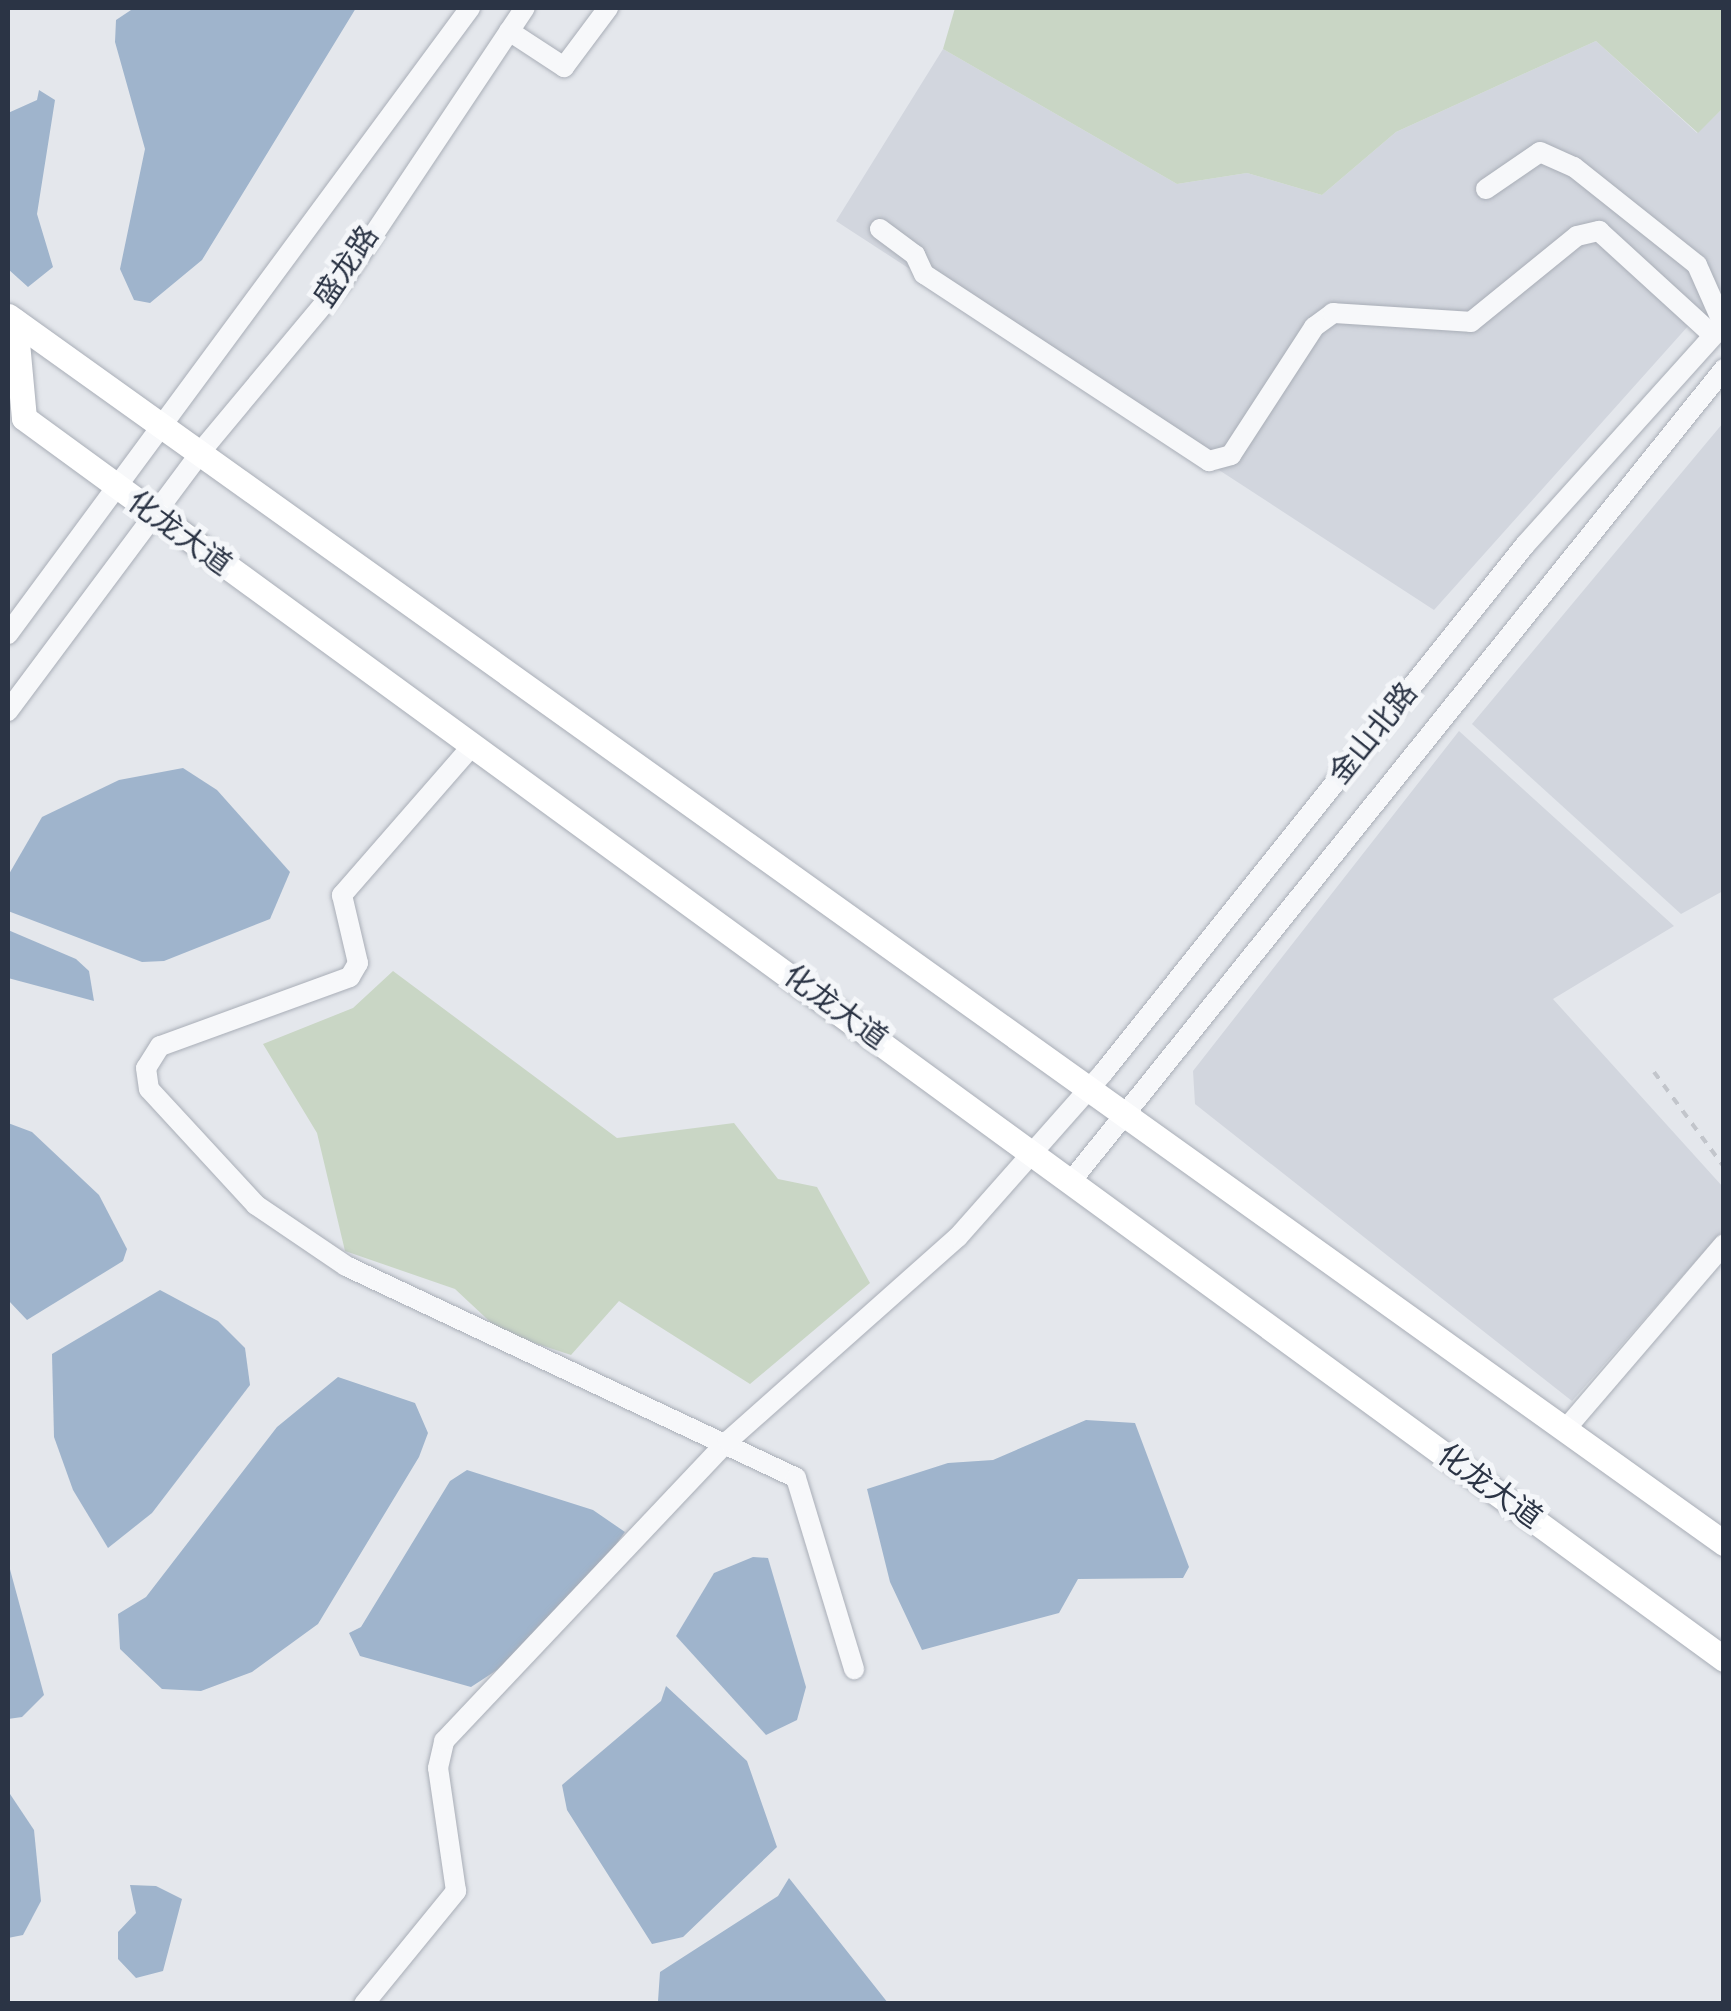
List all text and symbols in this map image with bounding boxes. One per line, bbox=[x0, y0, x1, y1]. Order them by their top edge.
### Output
street label: 盛龙路 bbox=[307, 220, 387, 314]
street label: 化龙大道 bbox=[120, 484, 238, 584]
street label: 金山北路 bbox=[1322, 676, 1426, 792]
street label: 化龙大道 bbox=[776, 958, 894, 1058]
street label: 化龙大道 bbox=[1430, 1437, 1548, 1537]

